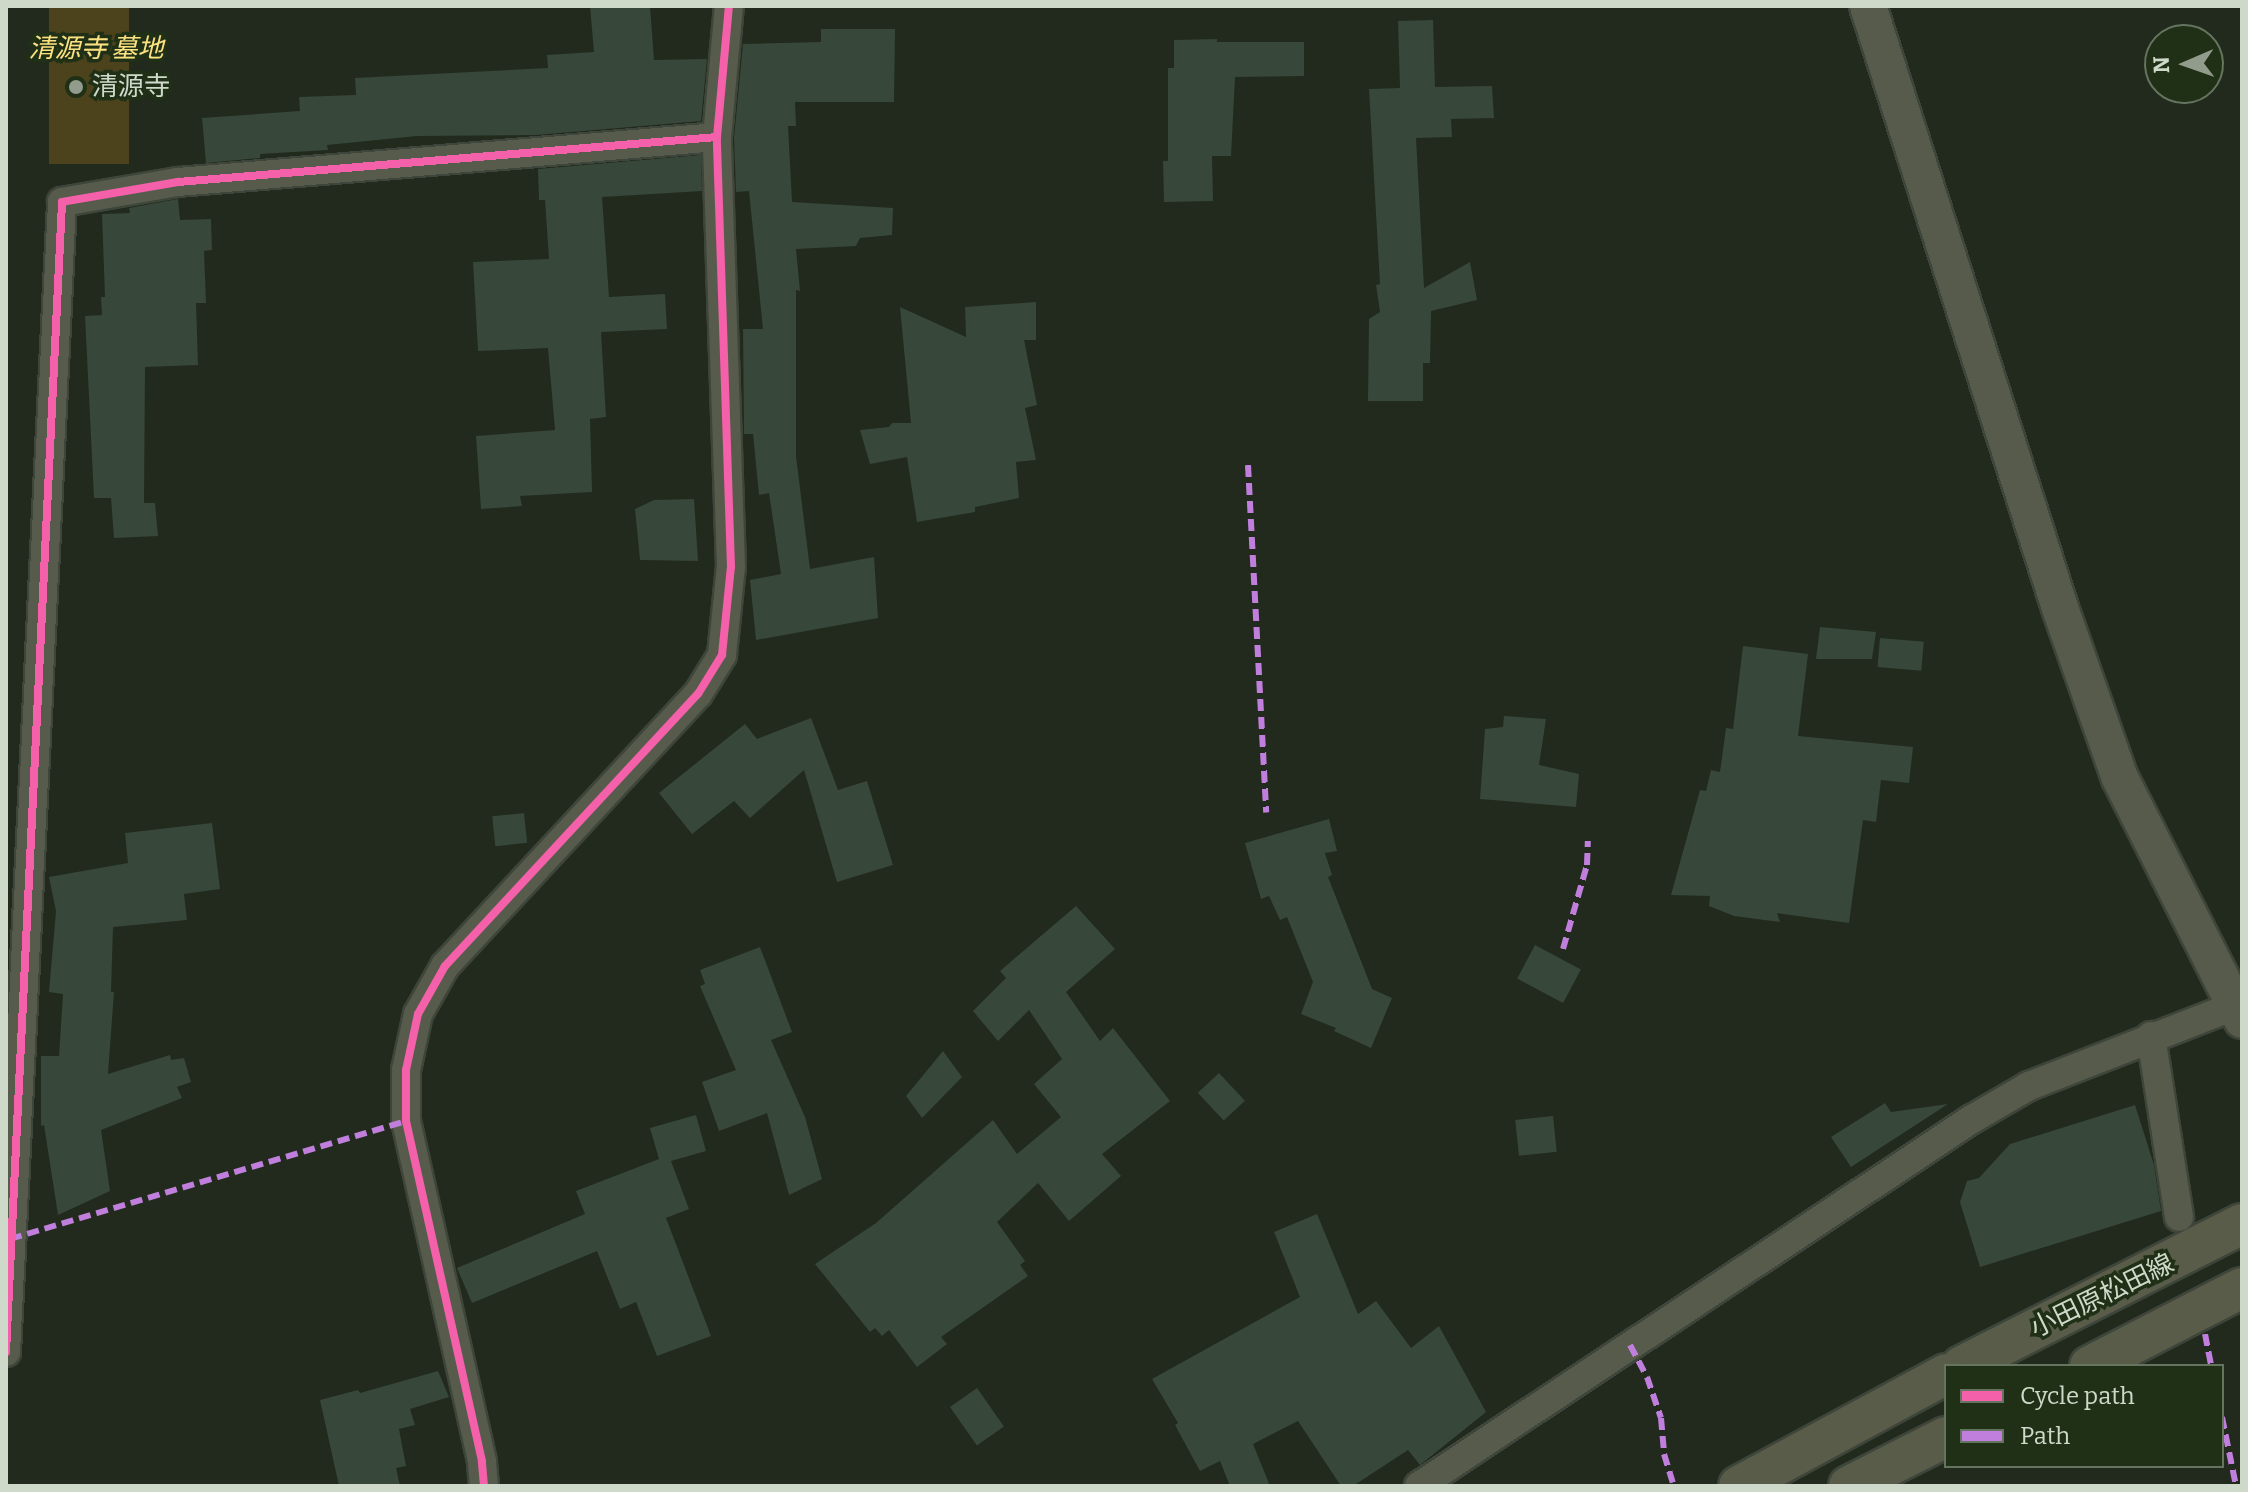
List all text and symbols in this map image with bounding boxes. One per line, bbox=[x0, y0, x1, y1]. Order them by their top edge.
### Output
north arrow bbox=[2144, 24, 2224, 104]
park label: 清源寺 墓地 bbox=[28, 33, 164, 65]
text: N bbox=[2148, 56, 2175, 74]
place label: 清源寺 bbox=[92, 71, 170, 103]
marker: 清源寺 bbox=[67, 78, 85, 96]
street label: 小田原松田線 bbox=[2025, 1248, 2179, 1344]
legend bbox=[1944, 1364, 2224, 1468]
text: Cycle path bbox=[2020, 1382, 2135, 1410]
text: Path bbox=[2020, 1422, 2070, 1450]

